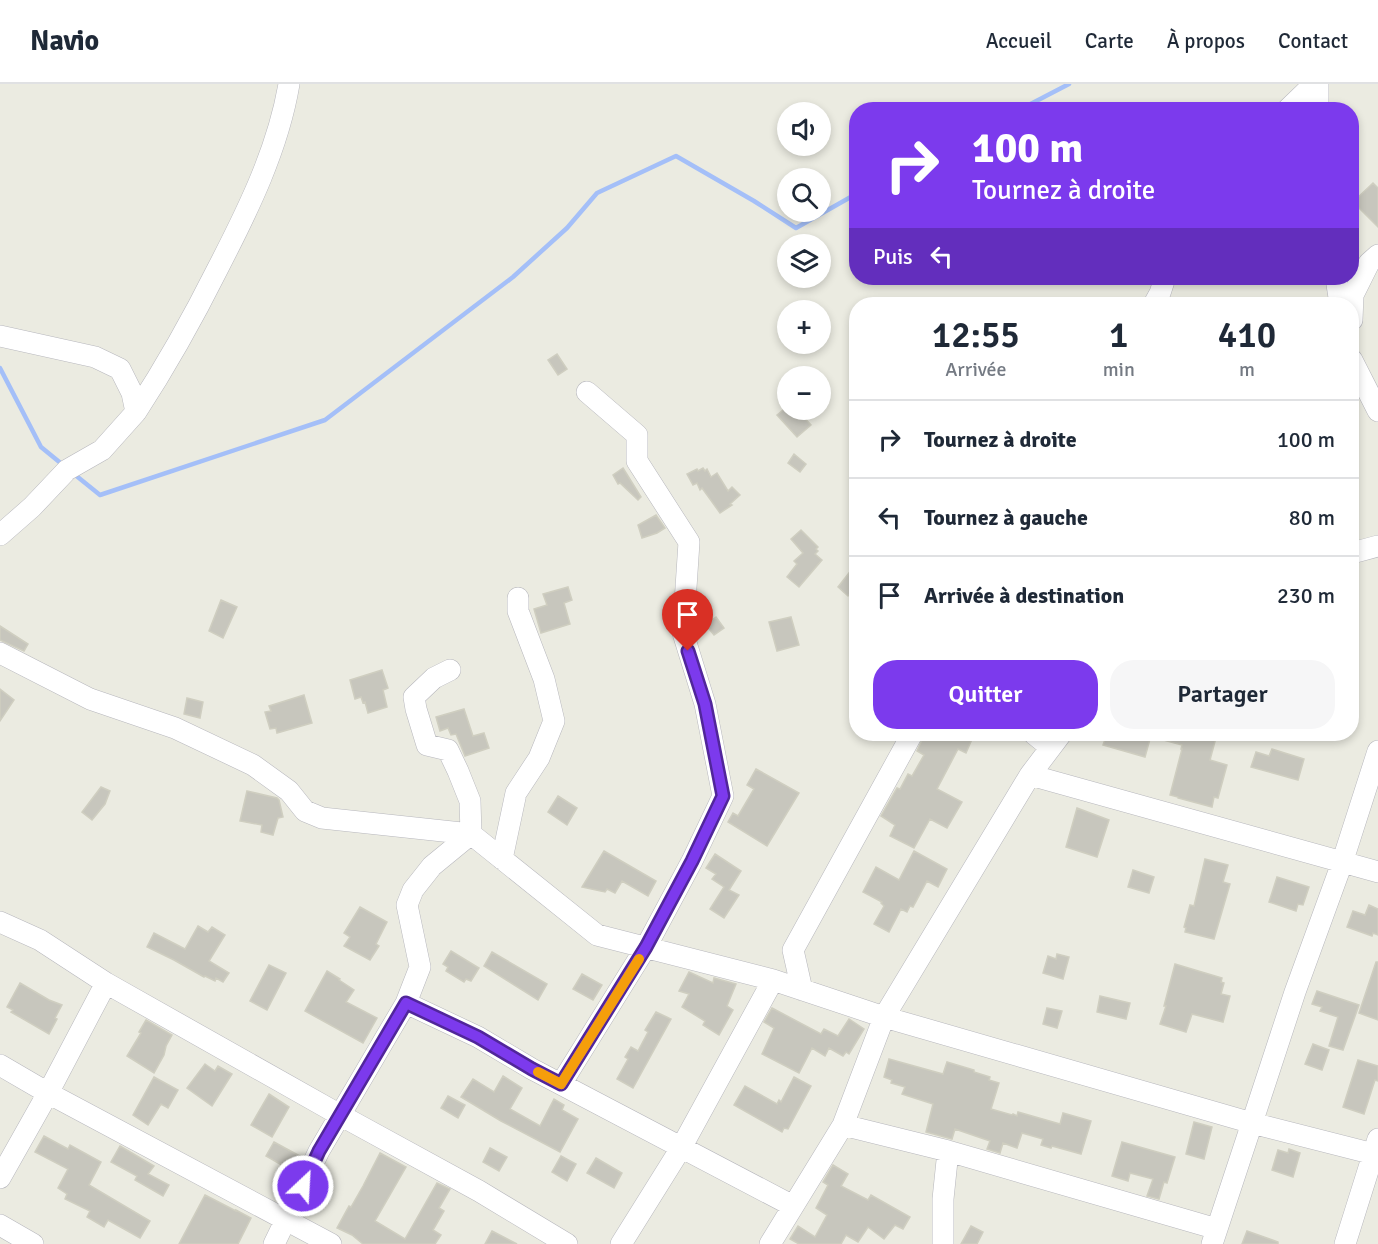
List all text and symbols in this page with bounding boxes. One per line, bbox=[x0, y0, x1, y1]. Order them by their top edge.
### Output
text: Navio bbox=[30, 24, 99, 58]
text: Accueil bbox=[986, 28, 1052, 54]
text: Carte bbox=[1085, 28, 1134, 54]
text: À propos bbox=[1167, 28, 1245, 54]
text: Contact bbox=[1278, 28, 1348, 54]
map controls bbox=[777, 102, 831, 420]
button: sound bbox=[777, 102, 831, 156]
text: 100 m bbox=[972, 123, 1083, 174]
icon: right bbox=[873, 126, 951, 204]
button: search bbox=[777, 168, 831, 222]
text: Tournez à droite bbox=[972, 174, 1155, 207]
button: layers bbox=[777, 234, 831, 288]
icon: left bbox=[925, 240, 958, 273]
text: Puis bbox=[873, 243, 913, 270]
button: + bbox=[777, 300, 831, 354]
text: 12:55 bbox=[932, 313, 1020, 358]
text: 1 bbox=[1109, 313, 1129, 358]
text: 410 bbox=[1218, 313, 1276, 358]
text: Arrivée bbox=[945, 357, 1007, 382]
text: min bbox=[1103, 357, 1135, 382]
text: m bbox=[1239, 357, 1255, 382]
button: − bbox=[777, 366, 831, 420]
icon: right bbox=[873, 423, 906, 456]
text: Tournez à droite bbox=[924, 426, 1077, 453]
text: 100 m bbox=[1277, 426, 1335, 453]
icon: left bbox=[873, 501, 906, 534]
text: Tournez à gauche bbox=[924, 504, 1088, 531]
text: 80 m bbox=[1289, 504, 1335, 531]
icon: arrive bbox=[873, 579, 906, 612]
text: Arrivée à destination bbox=[924, 582, 1124, 609]
text: 230 m bbox=[1277, 582, 1335, 609]
pin bbox=[662, 589, 713, 651]
icon: arrive bbox=[671, 598, 704, 631]
button: Quitter bbox=[873, 660, 1098, 729]
button: Partager bbox=[1110, 660, 1335, 729]
position arrow bbox=[271, 1154, 335, 1218]

